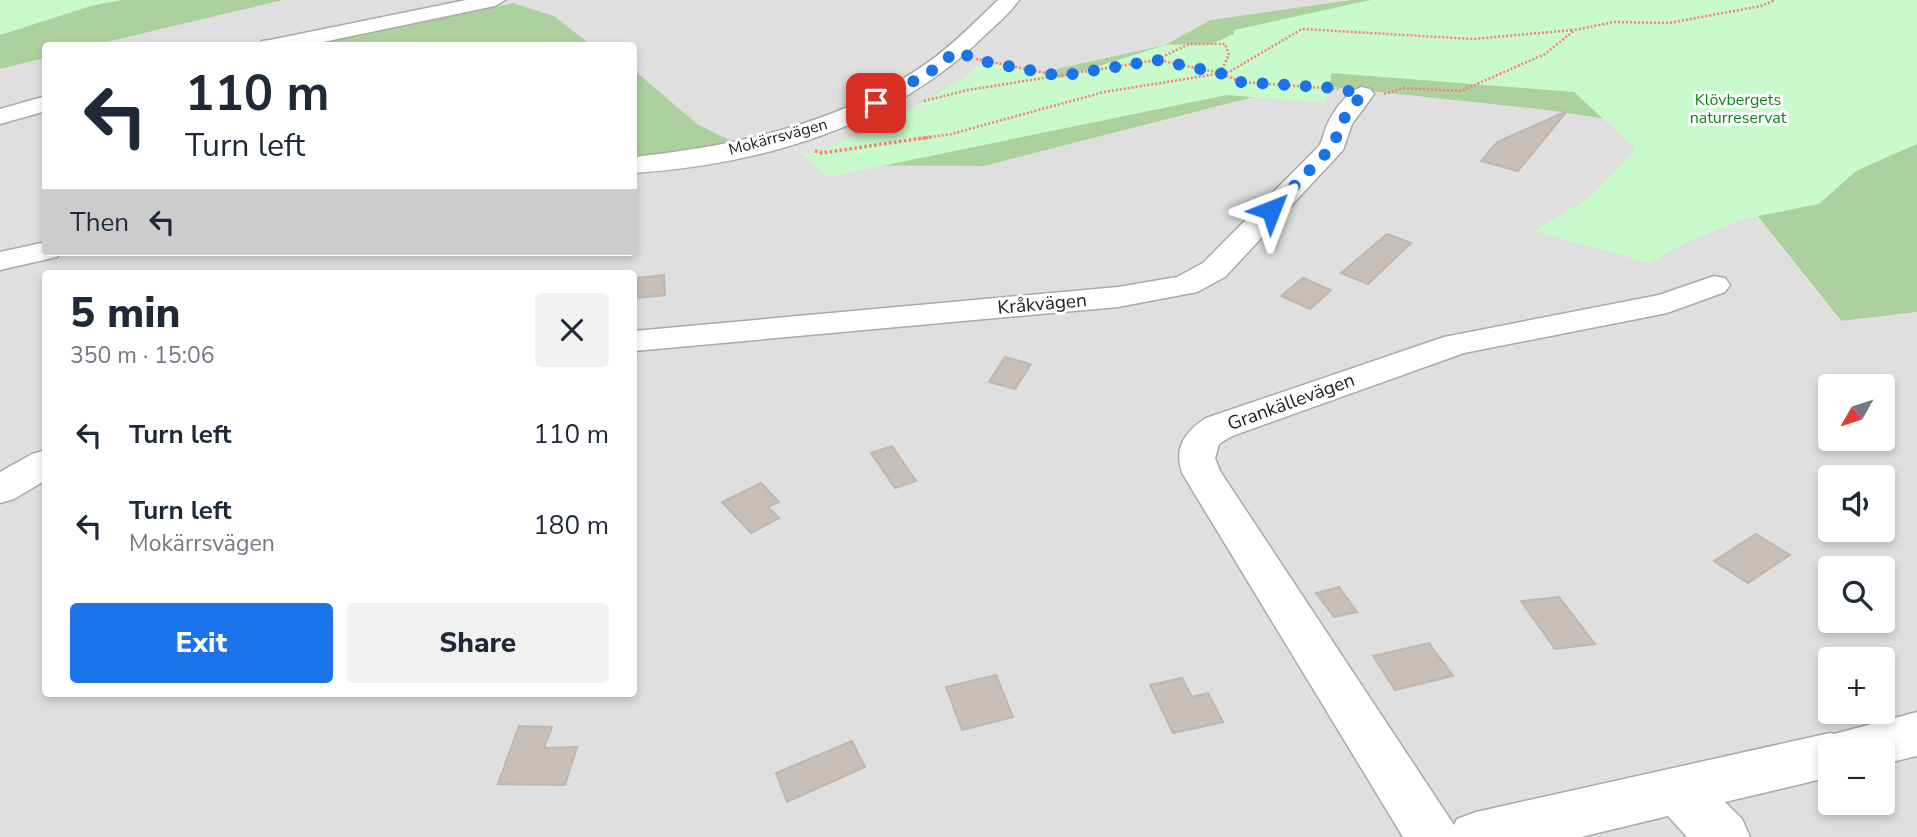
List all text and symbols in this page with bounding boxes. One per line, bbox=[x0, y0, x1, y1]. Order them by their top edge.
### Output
text: 110 m bbox=[185, 60, 329, 127]
icon: left bbox=[70, 70, 161, 161]
pin bbox=[846, 73, 906, 133]
icon: arrive bbox=[857, 84, 895, 122]
park label: Klövbergets naturreservat bbox=[1690, 89, 1787, 129]
street label: Mokärrsvägen bbox=[726, 113, 830, 161]
text: Turn left bbox=[185, 124, 305, 167]
position arrow bbox=[1234, 173, 1308, 247]
icon: left bbox=[143, 203, 181, 241]
text: Then bbox=[70, 205, 129, 240]
text: 5 min bbox=[70, 285, 180, 342]
street label: Kråkvägen bbox=[996, 287, 1088, 321]
button: close bbox=[535, 293, 609, 367]
text: 350 m · 15:06 bbox=[70, 340, 215, 371]
street label: Grankällevägen bbox=[1224, 367, 1358, 437]
north arrow bbox=[1818, 374, 1895, 452]
map controls bbox=[1818, 374, 1895, 815]
icon: left bbox=[70, 416, 108, 454]
text: Turn left bbox=[129, 417, 232, 452]
text: 110 m bbox=[533, 417, 609, 452]
button: sound bbox=[1818, 465, 1895, 542]
text: Turn left bbox=[129, 493, 232, 528]
icon: left bbox=[70, 507, 108, 545]
text: 180 m bbox=[533, 508, 609, 543]
text: Mokärrsvägen bbox=[129, 528, 275, 559]
button: search bbox=[1818, 556, 1895, 633]
button: Exit bbox=[70, 603, 333, 683]
button: Share bbox=[347, 603, 609, 683]
button: + bbox=[1818, 647, 1895, 724]
button: − bbox=[1818, 738, 1895, 815]

